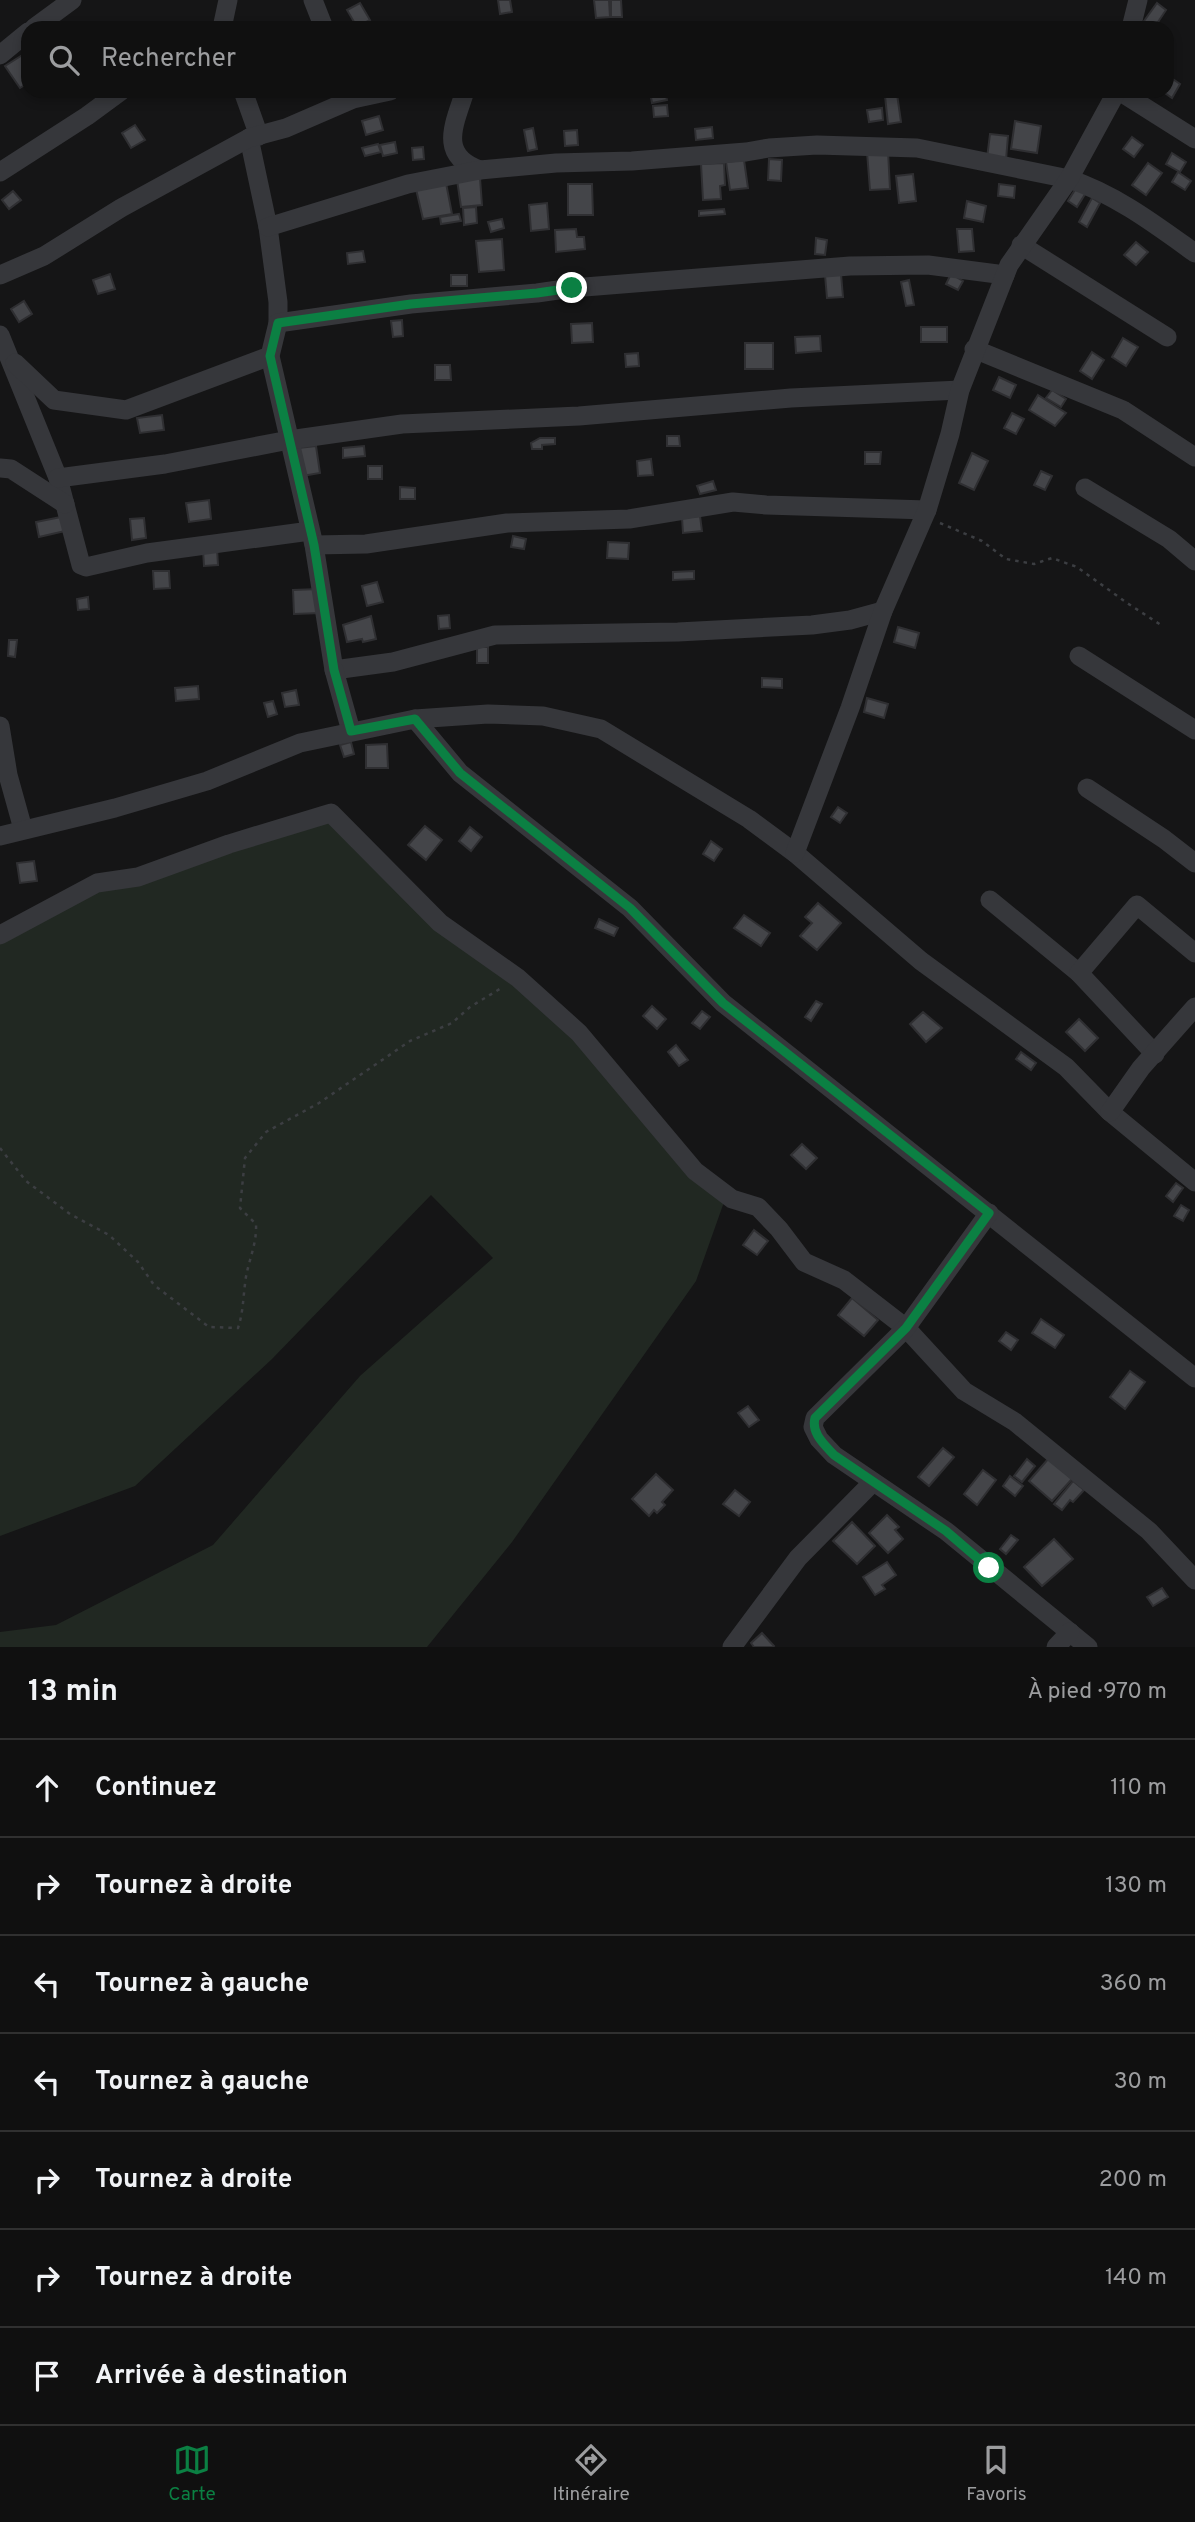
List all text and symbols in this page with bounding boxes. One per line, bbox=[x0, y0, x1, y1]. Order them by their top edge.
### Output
search box bbox=[21, 21, 1174, 98]
icon: search bbox=[45, 41, 83, 79]
text: Rechercher bbox=[101, 43, 236, 76]
route end bbox=[556, 272, 587, 303]
route start bbox=[973, 1552, 1004, 1583]
text: 13 min bbox=[28, 1674, 118, 1711]
text: À pied · 970 m bbox=[1028, 1678, 1167, 1707]
icon: ahead bbox=[28, 1769, 66, 1807]
text: Continuez bbox=[95, 1772, 217, 1805]
text: 110 m bbox=[1110, 1774, 1167, 1803]
icon: right bbox=[28, 1867, 66, 1905]
text: Tournez à droite bbox=[95, 1870, 292, 1903]
text: 130 m bbox=[1105, 1872, 1167, 1901]
icon: left bbox=[28, 1965, 66, 2003]
text: Tournez à gauche bbox=[95, 1968, 309, 2001]
text: 360 m bbox=[1100, 1970, 1167, 1999]
icon: left bbox=[28, 2063, 66, 2101]
text: Tournez à gauche bbox=[95, 2066, 309, 2099]
text: 30 m bbox=[1114, 2068, 1167, 2097]
icon: right bbox=[28, 2161, 66, 2199]
text: Tournez à droite bbox=[95, 2164, 292, 2197]
text: 200 m bbox=[1099, 2166, 1167, 2195]
icon: right bbox=[28, 2259, 66, 2297]
text: Tournez à droite bbox=[95, 2262, 292, 2295]
text: 140 m bbox=[1105, 2264, 1167, 2293]
icon: arrive bbox=[28, 2357, 66, 2395]
text: Arrivée à destination bbox=[95, 2360, 348, 2393]
tab: Carte bbox=[168, 2441, 216, 2507]
tab: Itinéraire bbox=[552, 2441, 630, 2507]
tab: Favoris bbox=[966, 2441, 1027, 2507]

